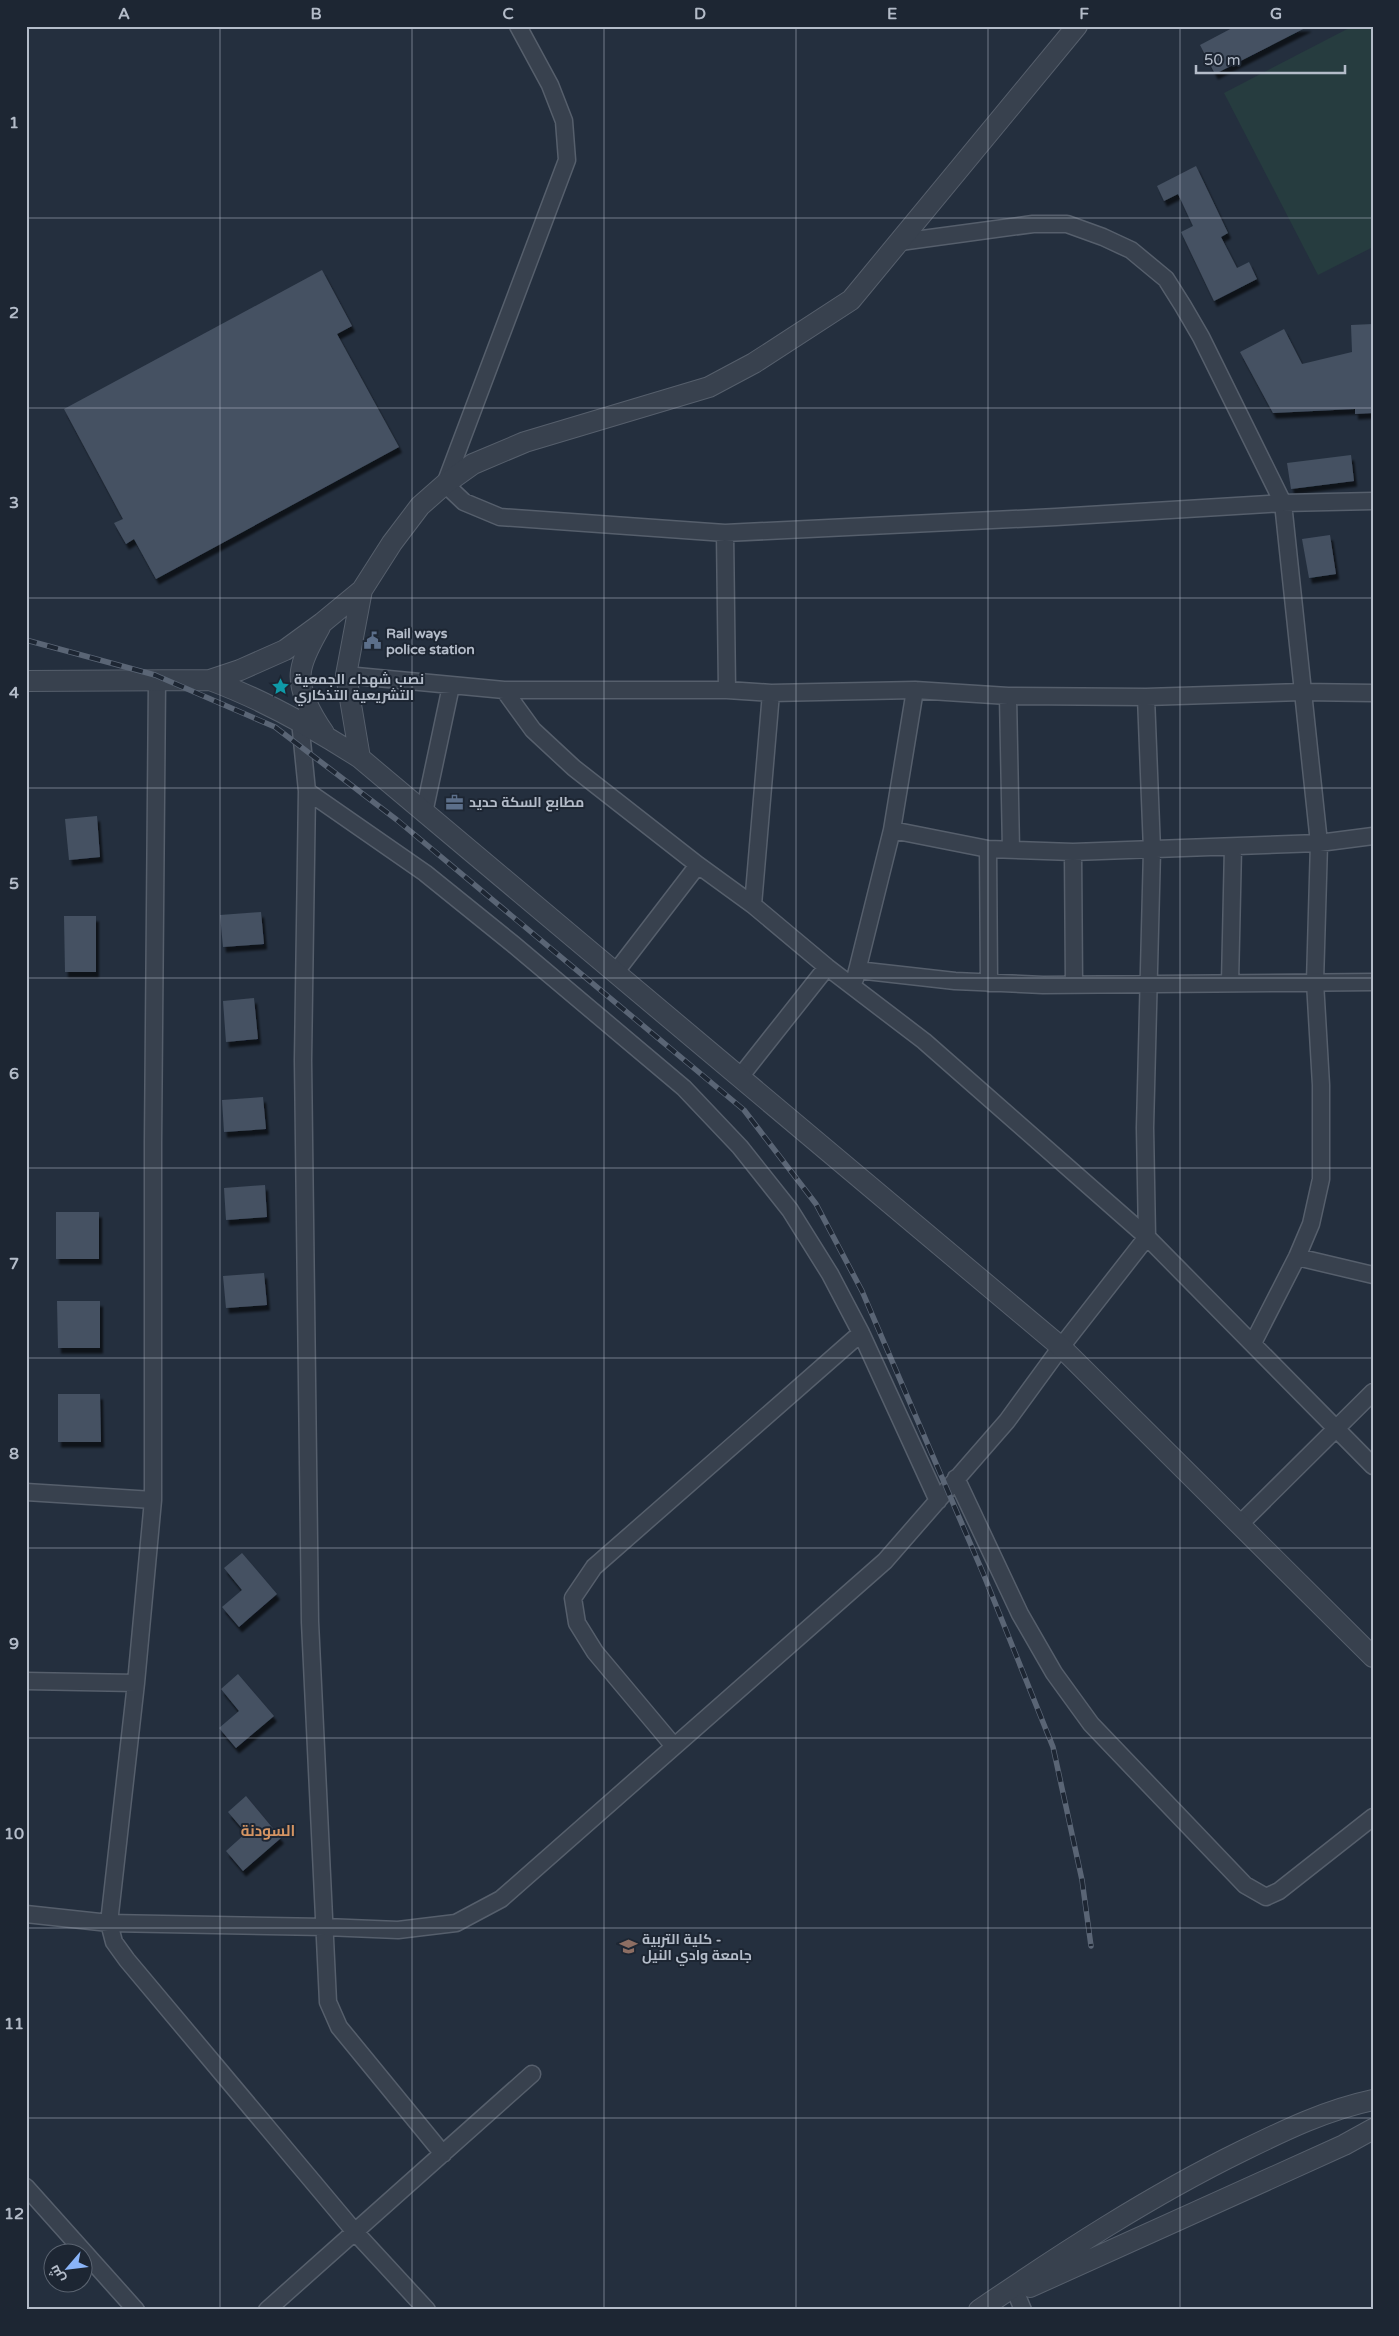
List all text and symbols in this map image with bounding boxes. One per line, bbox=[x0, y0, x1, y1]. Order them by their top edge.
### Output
text: A bbox=[118, 4, 130, 24]
text: B bbox=[310, 4, 322, 24]
text: C bbox=[502, 4, 514, 24]
text: D bbox=[694, 4, 706, 24]
text: E bbox=[887, 4, 897, 24]
text: F bbox=[1079, 4, 1089, 24]
text: G bbox=[1270, 4, 1282, 24]
scale bar bbox=[1196, 42, 1345, 74]
text: 50 m bbox=[1204, 51, 1241, 69]
text: 1 bbox=[9, 113, 19, 133]
text: 2 bbox=[9, 303, 19, 323]
text: 3 bbox=[9, 493, 19, 513]
place label: Rail ways police station bbox=[386, 625, 475, 658]
public building icon: Rail ways police station bbox=[362, 631, 382, 651]
place label: نصب شهداء الجمعية التشريعية التذكاري bbox=[294, 671, 424, 706]
place icon: نصب شهداء الجمعية التشريعية التذكاري bbox=[270, 677, 290, 697]
text: 4 bbox=[9, 683, 19, 703]
office icon: مطابع السكة حديد bbox=[445, 792, 465, 812]
place label: مطابع السكة حديد bbox=[469, 794, 584, 812]
text: 5 bbox=[9, 874, 19, 894]
text: 6 bbox=[9, 1064, 19, 1084]
text: 7 bbox=[9, 1254, 19, 1274]
text: 8 bbox=[9, 1444, 19, 1464]
text: 9 bbox=[9, 1634, 19, 1654]
district label: السودنة bbox=[241, 1822, 295, 1840]
text: 10 bbox=[4, 1824, 24, 1844]
place label: كلية التربية - جامعة وادي النيل bbox=[642, 1931, 752, 1966]
school or university icon: كلية التربية - جامعة وادي النيل bbox=[618, 1937, 638, 1957]
text: 11 bbox=[4, 2014, 24, 2034]
text: 12 bbox=[4, 2204, 24, 2224]
north arrow bbox=[42, 2244, 92, 2294]
text: ش bbox=[45, 2262, 69, 2286]

